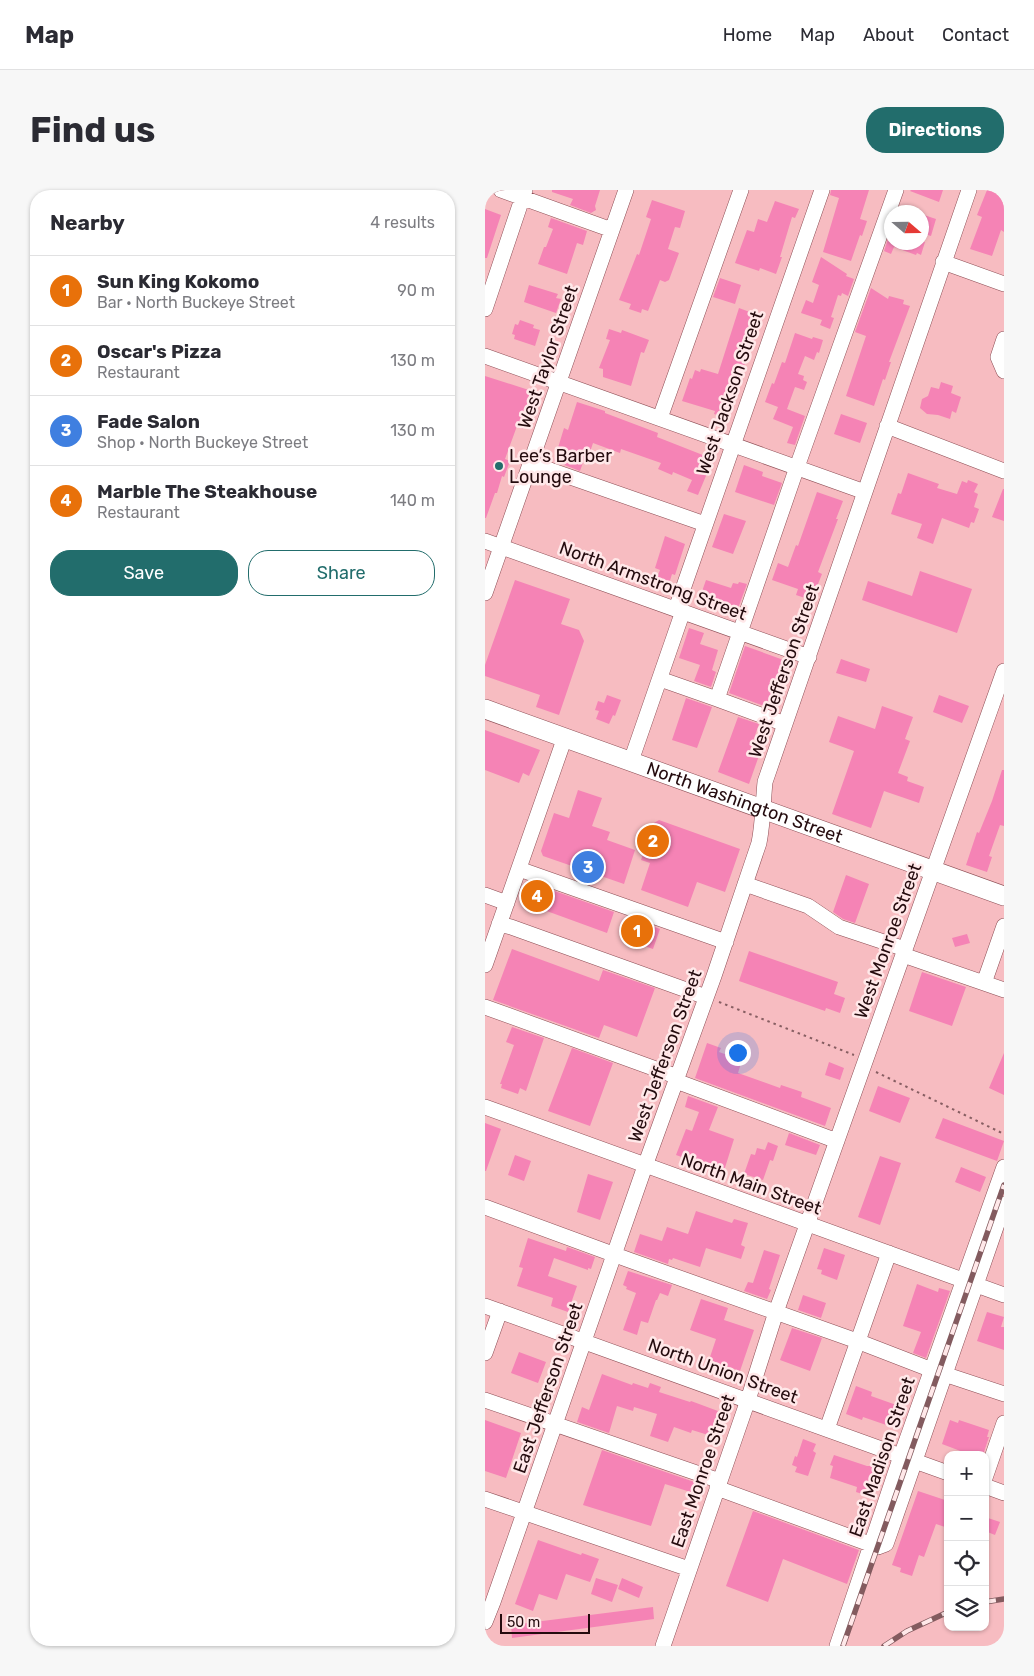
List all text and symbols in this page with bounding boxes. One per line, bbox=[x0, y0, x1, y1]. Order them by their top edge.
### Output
text: Map bbox=[25, 21, 74, 49]
text: Home bbox=[723, 24, 772, 46]
text: Map bbox=[800, 24, 835, 46]
text: About bbox=[863, 24, 914, 46]
text: Contact bbox=[942, 24, 1009, 46]
button: Directions bbox=[866, 107, 1004, 153]
text: Find us bbox=[30, 109, 155, 151]
north arrow bbox=[884, 205, 929, 250]
text: Nearby bbox=[50, 210, 125, 235]
text: 4 results bbox=[370, 213, 435, 232]
text: Sun King Kokomo bbox=[97, 270, 259, 293]
text: 1 bbox=[62, 281, 70, 300]
text: 90 m bbox=[397, 281, 435, 300]
street label: West Taylor Street bbox=[513, 282, 583, 432]
text: Bar · North Buckeye Street bbox=[97, 293, 295, 312]
street label: West Jackson Street bbox=[692, 308, 768, 478]
text: Oscar's Pizza bbox=[97, 340, 221, 363]
text: 2 bbox=[61, 351, 71, 370]
text: 130 m bbox=[390, 351, 435, 370]
text: Restaurant bbox=[97, 363, 180, 382]
text: Fade Salon bbox=[97, 410, 200, 433]
text: 3 bbox=[61, 421, 71, 440]
text: 130 m bbox=[390, 421, 435, 440]
text: Shop · North Buckeye Street bbox=[97, 433, 308, 452]
place label: Lee’s Barber Lounge bbox=[509, 445, 612, 488]
marker: Lee’s Barber Lounge bbox=[493, 460, 505, 472]
text: Marble The Steakhouse bbox=[97, 480, 317, 503]
text: 4 bbox=[61, 491, 71, 510]
text: 140 m bbox=[390, 491, 435, 510]
text: Restaurant bbox=[97, 503, 180, 522]
street label: North Armstrong Street bbox=[556, 537, 750, 625]
button: Save bbox=[50, 550, 238, 596]
button: Share bbox=[248, 550, 435, 596]
street label: West Jefferson Street bbox=[744, 581, 824, 761]
street label: North Washington Street bbox=[644, 757, 846, 848]
pin: 2 bbox=[637, 822, 669, 860]
pin: 3 bbox=[572, 848, 604, 886]
street label: West Monroe Street bbox=[850, 860, 926, 1022]
pin: 4 bbox=[521, 877, 553, 915]
pin: 1 bbox=[621, 912, 653, 950]
street label: West Jefferson Street bbox=[624, 967, 706, 1145]
your location bbox=[725, 1040, 751, 1066]
street label: North Main Street bbox=[678, 1148, 824, 1220]
street label: East Jefferson Street bbox=[508, 1300, 588, 1476]
street label: North Union Street bbox=[645, 1334, 801, 1408]
street label: East Madison Street bbox=[844, 1374, 920, 1540]
street label: East Monroe Street bbox=[666, 1392, 740, 1550]
map controls bbox=[944, 1451, 989, 1631]
button: + bbox=[944, 1451, 989, 1496]
button: − bbox=[944, 1496, 989, 1541]
button: locate bbox=[944, 1541, 989, 1586]
button: layers bbox=[944, 1586, 989, 1631]
scale bar bbox=[500, 1611, 590, 1634]
text: 50 m bbox=[507, 1614, 540, 1631]

